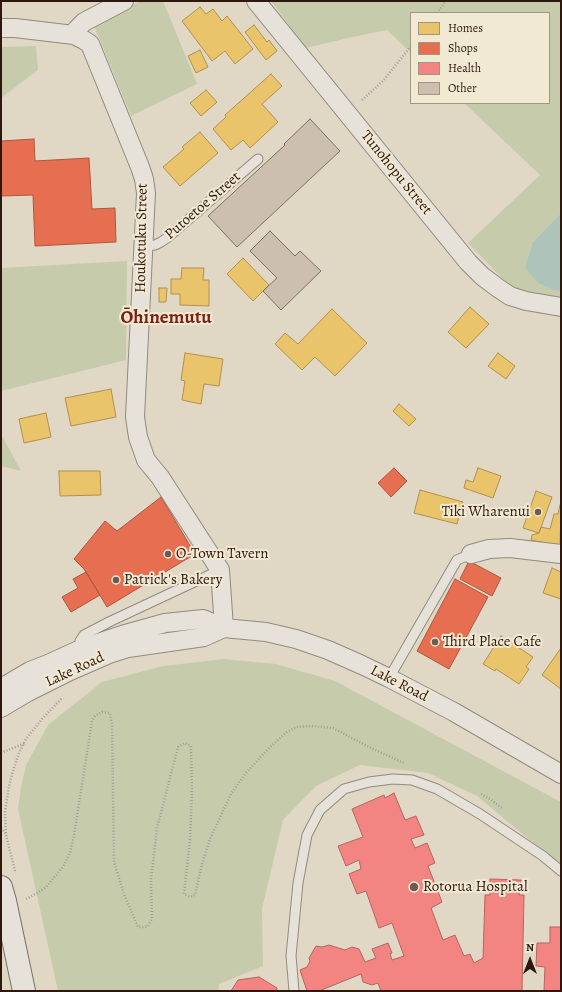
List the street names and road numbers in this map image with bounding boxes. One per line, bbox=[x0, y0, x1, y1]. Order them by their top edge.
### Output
street label: Tunohopu Street bbox=[357, 127, 435, 219]
street label: Putoetoe Street bbox=[161, 168, 245, 244]
street label: Houkotuku Street bbox=[132, 183, 152, 293]
street label: Lake Road bbox=[43, 649, 107, 691]
street label: Lake Road bbox=[367, 662, 431, 706]

